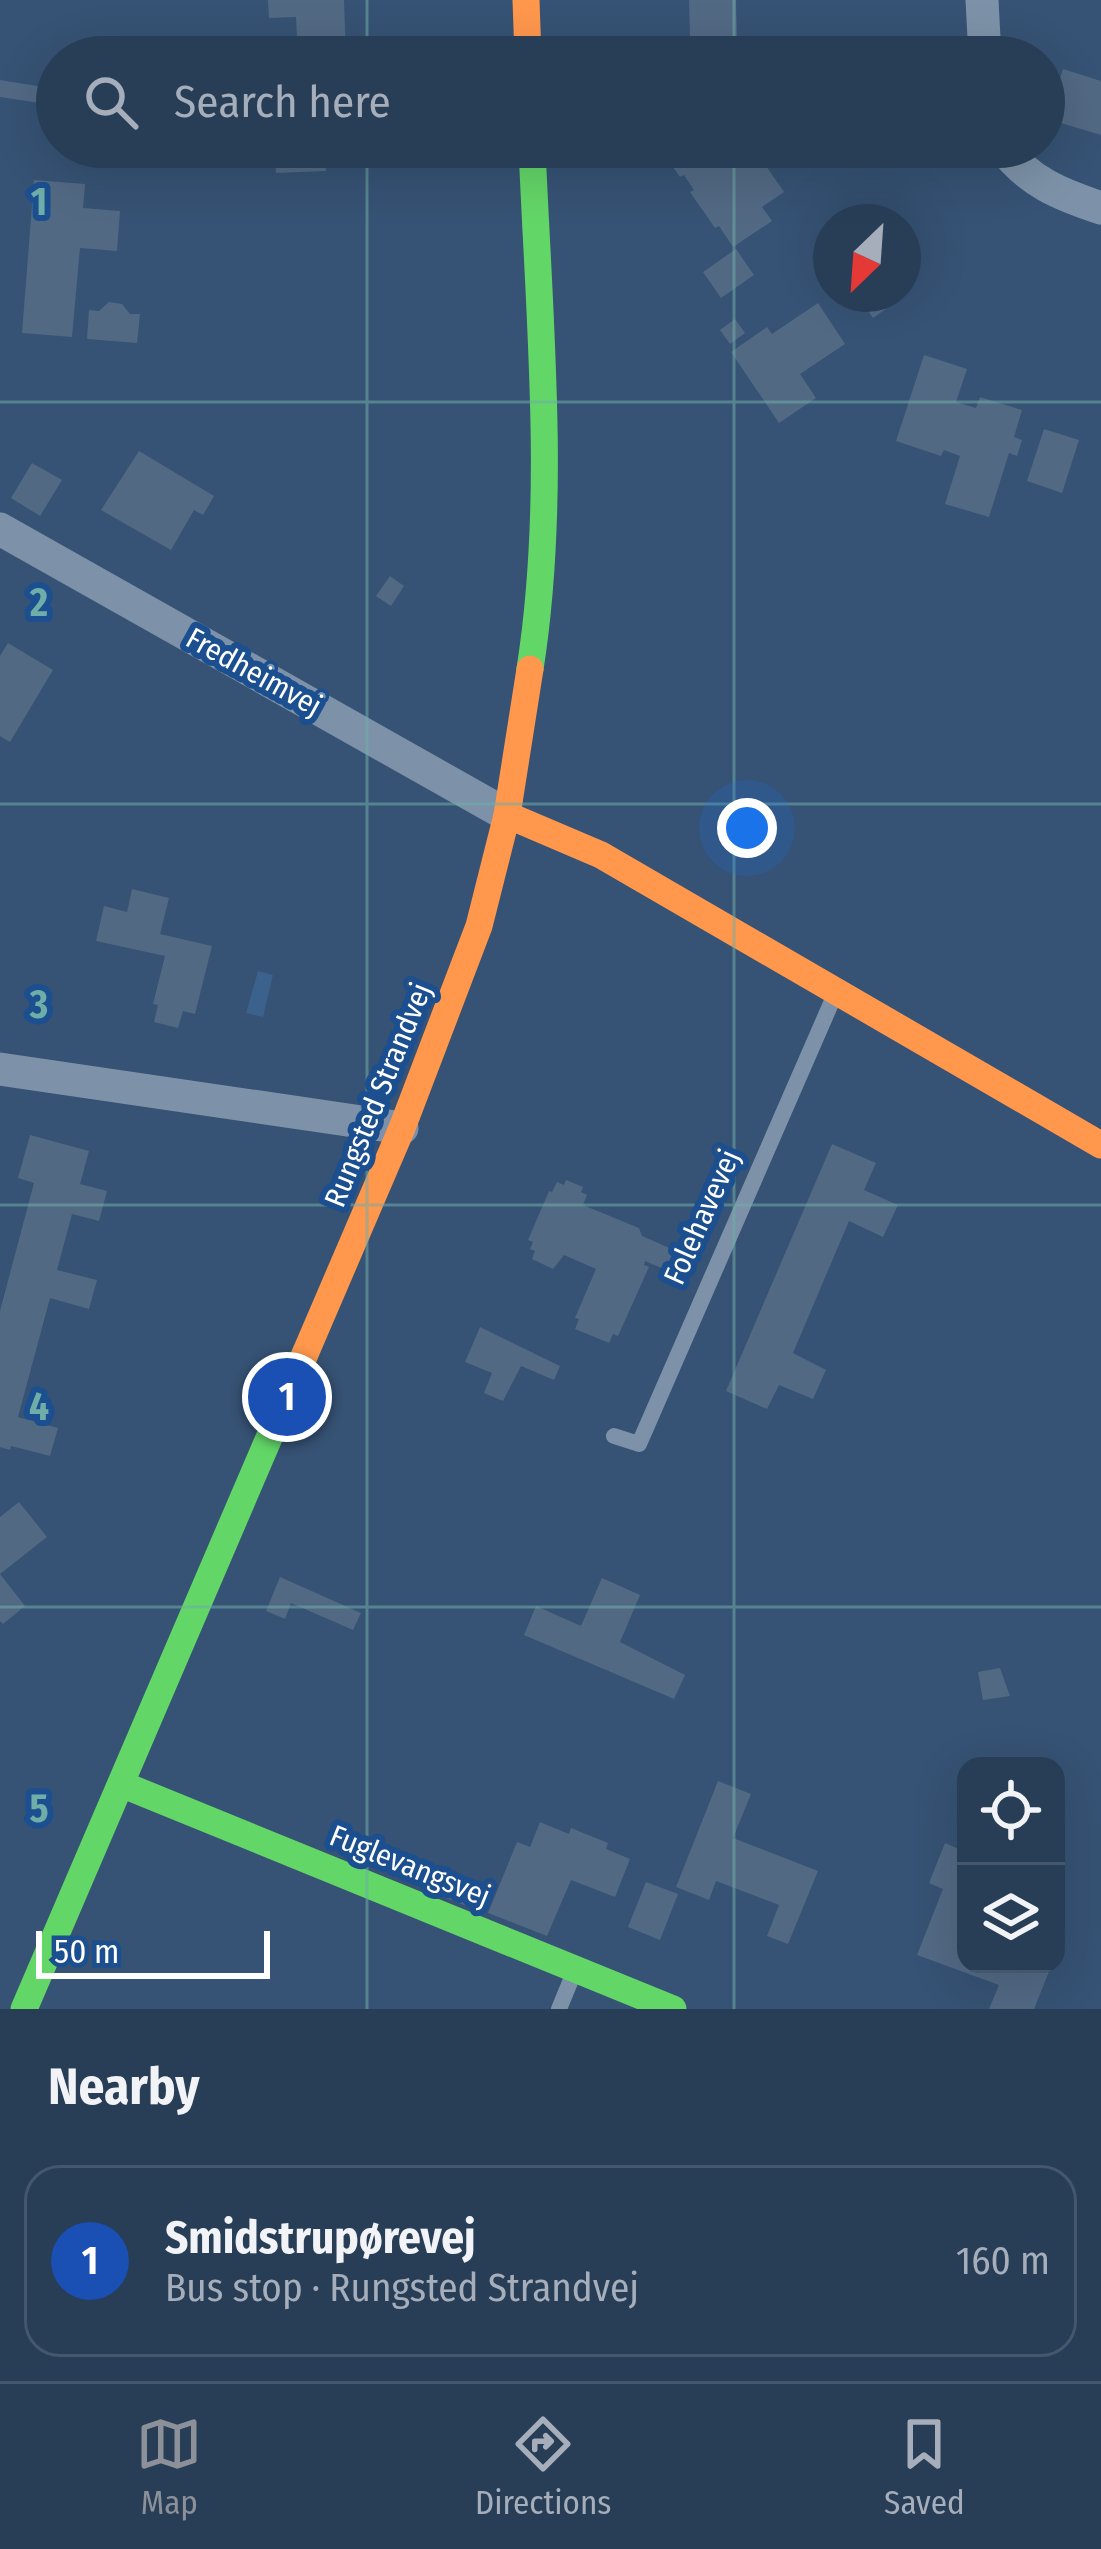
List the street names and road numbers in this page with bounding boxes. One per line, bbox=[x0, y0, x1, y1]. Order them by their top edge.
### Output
street label: Fredheimvej bbox=[180, 620, 328, 724]
street label: Rungsted Strandvej bbox=[317, 978, 439, 1212]
street label: Folehavevej bbox=[656, 1144, 748, 1290]
street label: Fuglevangsvej bbox=[325, 1818, 495, 1914]

